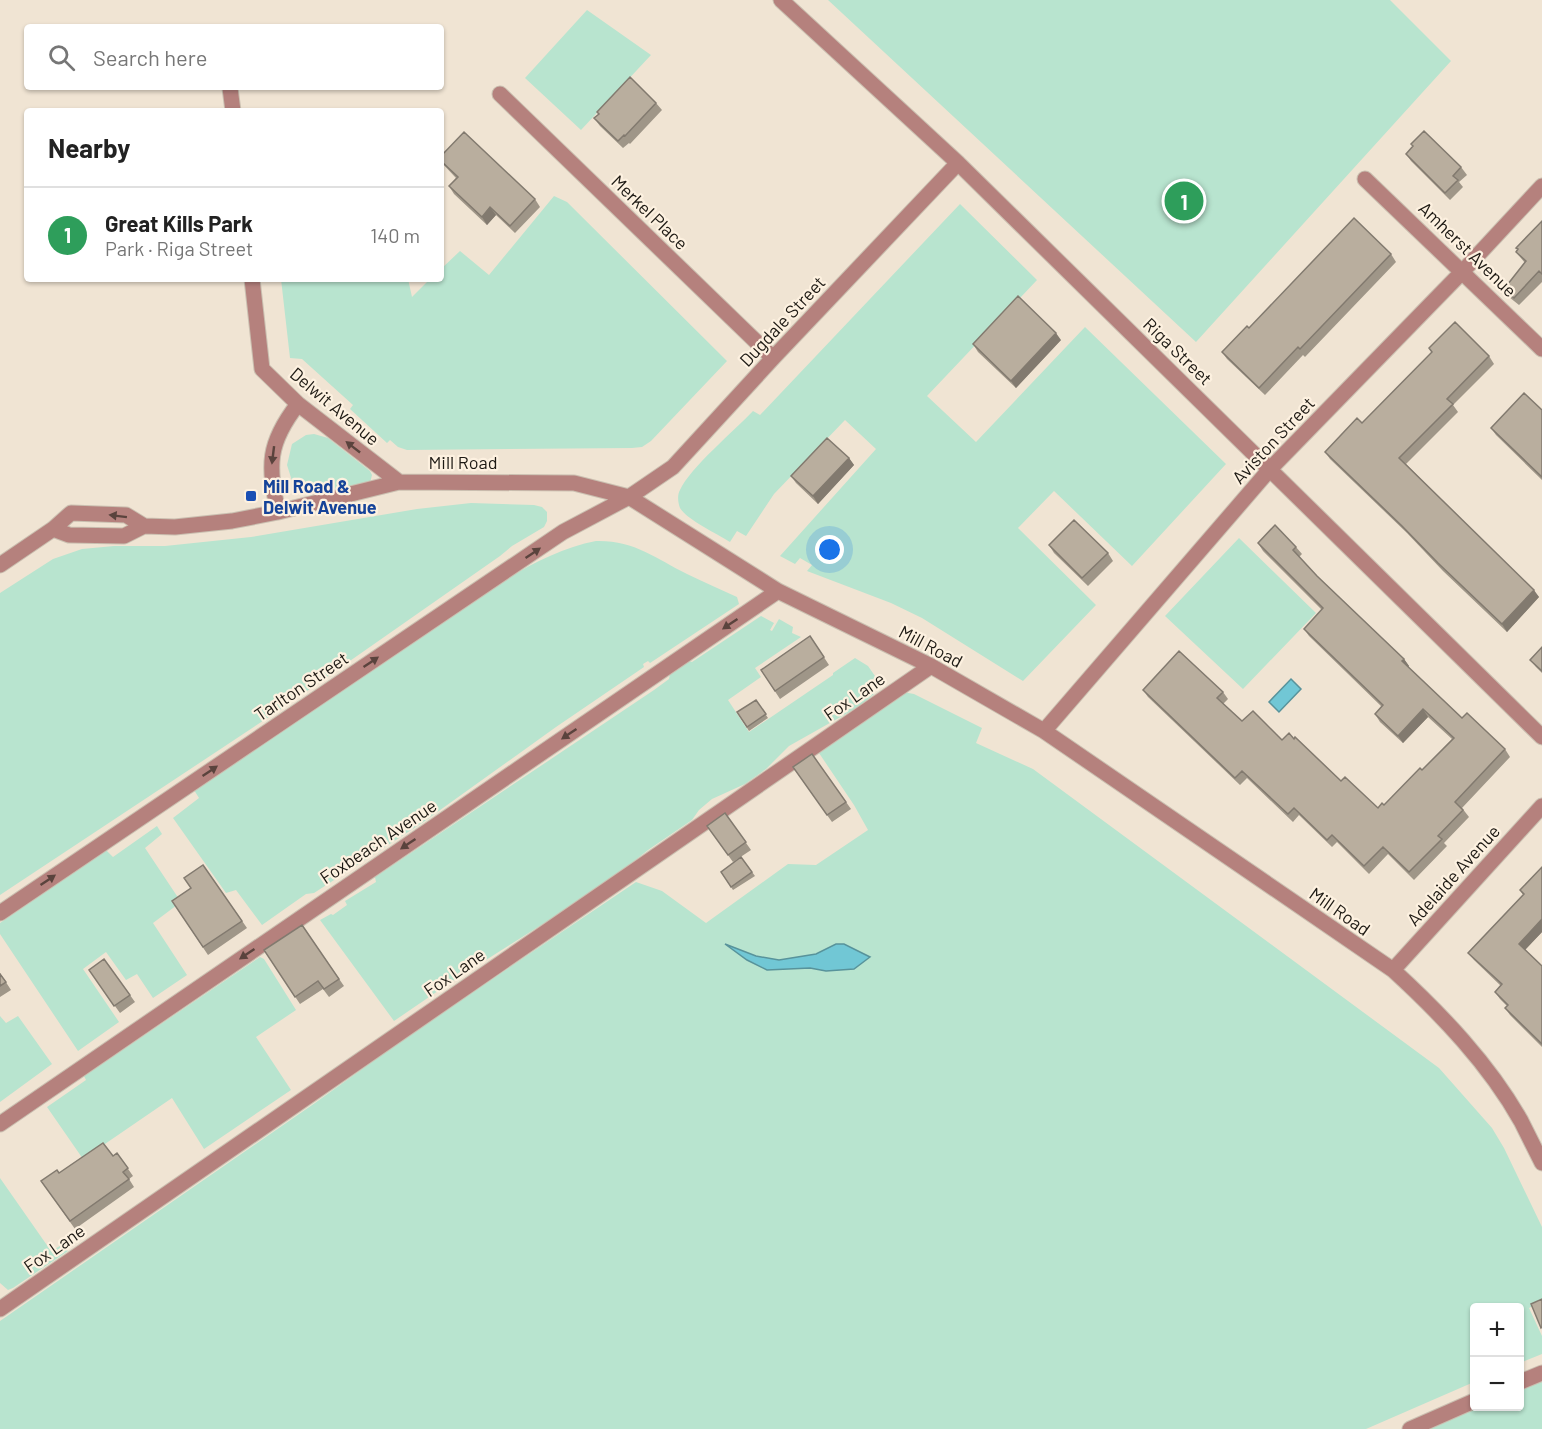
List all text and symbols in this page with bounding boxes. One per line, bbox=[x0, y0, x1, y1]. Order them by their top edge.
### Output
search box bbox=[24, 24, 444, 90]
icon: search bbox=[45, 41, 78, 74]
text: Search here bbox=[93, 44, 207, 70]
text: Nearby bbox=[48, 132, 130, 163]
street label: Merkel Place bbox=[607, 170, 693, 254]
pin: 1 bbox=[1164, 178, 1204, 224]
street label: Amherst Avenue bbox=[1415, 197, 1521, 301]
text: Great Kills Park bbox=[105, 210, 253, 236]
text: 1 bbox=[64, 223, 71, 247]
text: 140 m bbox=[370, 223, 420, 247]
text: Park · Riga Street bbox=[105, 236, 253, 260]
street label: Dugdale Street bbox=[735, 271, 829, 371]
street label: Riga Street bbox=[1139, 313, 1217, 389]
street label: Delwit Avenue bbox=[286, 362, 384, 450]
street label: Aviston Street bbox=[1227, 392, 1319, 488]
one-way arrow bbox=[345, 441, 360, 453]
one-way arrow bbox=[269, 446, 278, 465]
street label: Mill Road bbox=[428, 451, 498, 473]
place label: Mill Road & Delwit Avenue bbox=[263, 475, 377, 518]
marker: Mill Road & Delwit Avenue bbox=[244, 489, 258, 503]
one-way arrow bbox=[109, 511, 128, 520]
your location bbox=[815, 535, 844, 564]
one-way arrow bbox=[525, 547, 541, 558]
one-way arrow bbox=[722, 618, 738, 629]
street label: Mill Road bbox=[895, 620, 967, 672]
street label: Tarlton Street bbox=[250, 647, 352, 725]
one-way arrow bbox=[363, 656, 379, 668]
street label: Fox Lane bbox=[819, 667, 889, 725]
one-way arrow bbox=[562, 728, 578, 740]
one-way arrow bbox=[202, 766, 218, 777]
street label: Foxbeach Avenue bbox=[315, 794, 441, 888]
street label: Adelaide Avenue bbox=[1402, 820, 1504, 930]
one-way arrow bbox=[401, 838, 417, 850]
one-way arrow bbox=[40, 875, 57, 886]
street label: Mill Road bbox=[1305, 882, 1375, 940]
street label: Fox Lane bbox=[419, 943, 489, 1001]
one-way arrow bbox=[240, 948, 256, 960]
street label: Fox Lane bbox=[19, 1219, 89, 1277]
map controls bbox=[1470, 1303, 1524, 1411]
button: + bbox=[1470, 1303, 1524, 1357]
button: − bbox=[1470, 1357, 1524, 1411]

